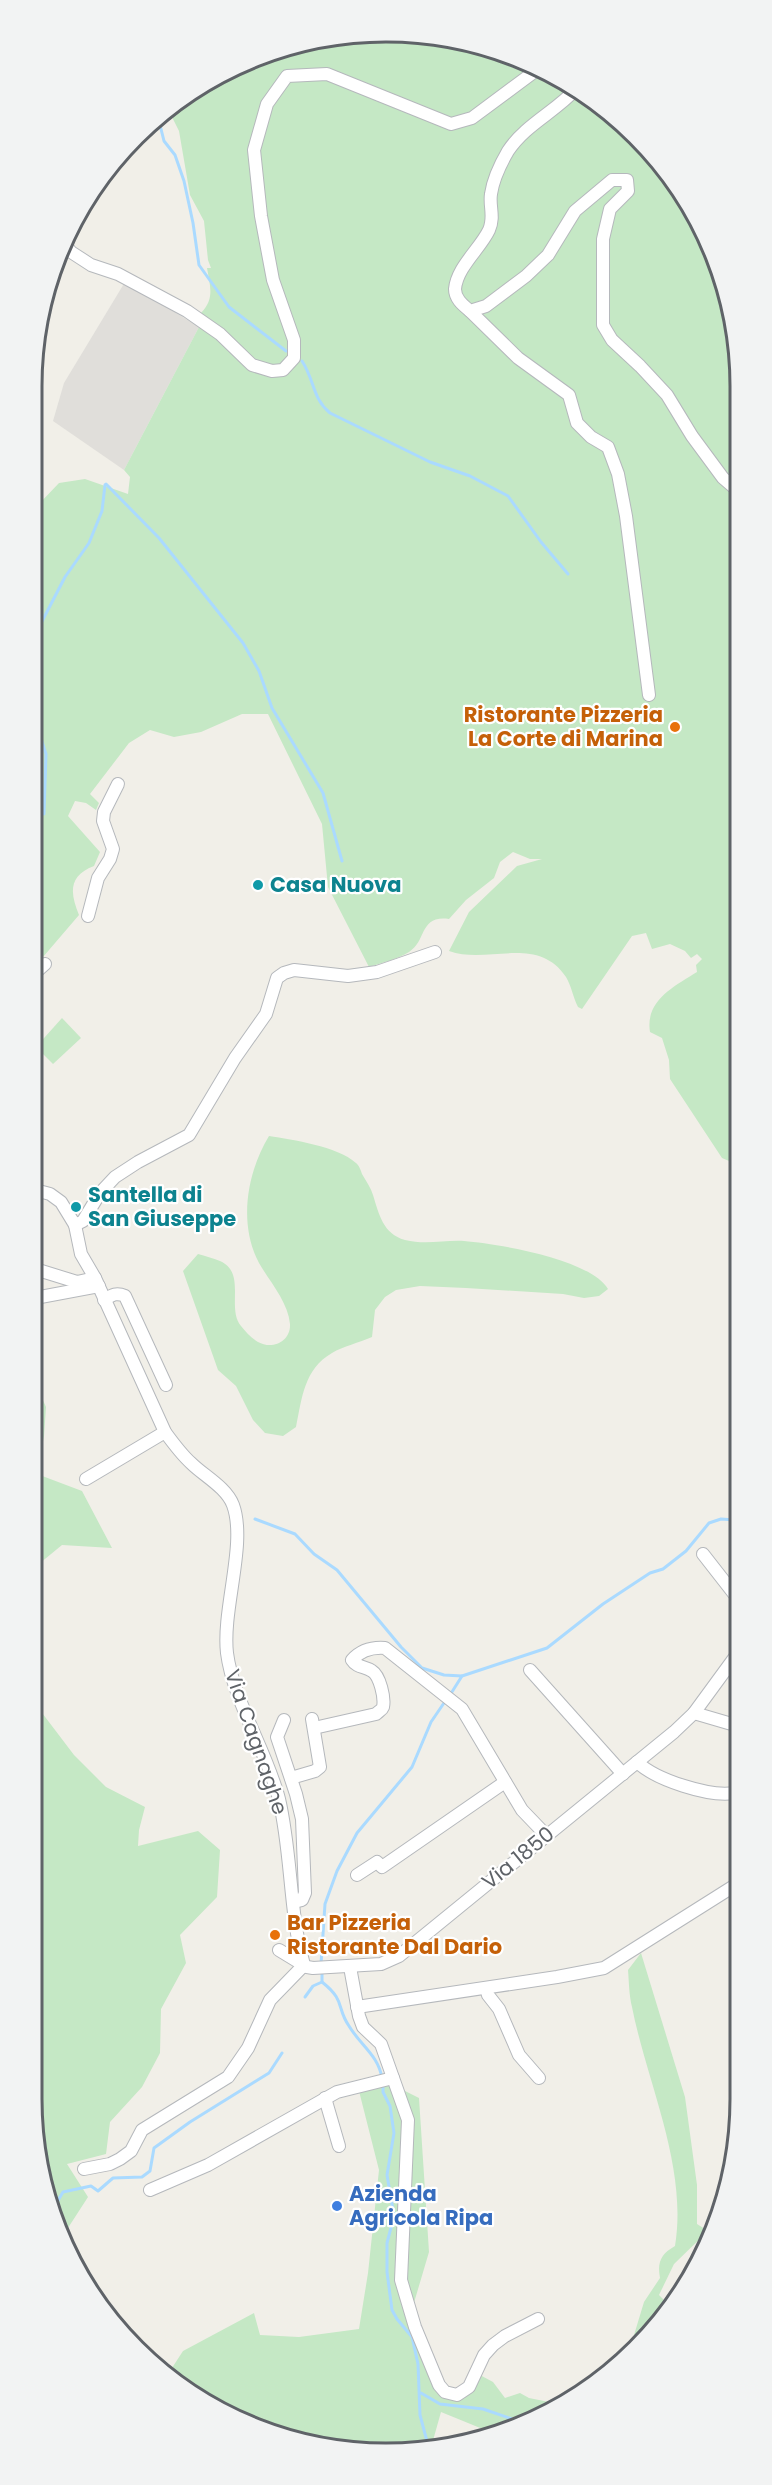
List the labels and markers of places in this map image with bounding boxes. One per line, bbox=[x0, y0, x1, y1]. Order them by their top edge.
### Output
place label: Ristorante Pizzeria La Corte di Marina bbox=[464, 700, 663, 753]
marker: Ristorante Pizzeria La Corte di Marina bbox=[668, 720, 682, 734]
place label: Casa Nuova bbox=[270, 870, 401, 899]
marker: Casa Nuova bbox=[251, 878, 265, 892]
place label: Santella di San Giuseppe bbox=[88, 1180, 236, 1233]
marker: Santella di San Giuseppe bbox=[69, 1200, 83, 1214]
place label: Bar Pizzeria Ristorante Dal Dario bbox=[287, 1908, 502, 1961]
marker: Bar Pizzeria Ristorante Dal Dario bbox=[268, 1928, 282, 1942]
place label: Azienda Agricola Ripa bbox=[349, 2179, 493, 2232]
marker: Azienda Agricola Ripa bbox=[330, 2199, 344, 2213]

